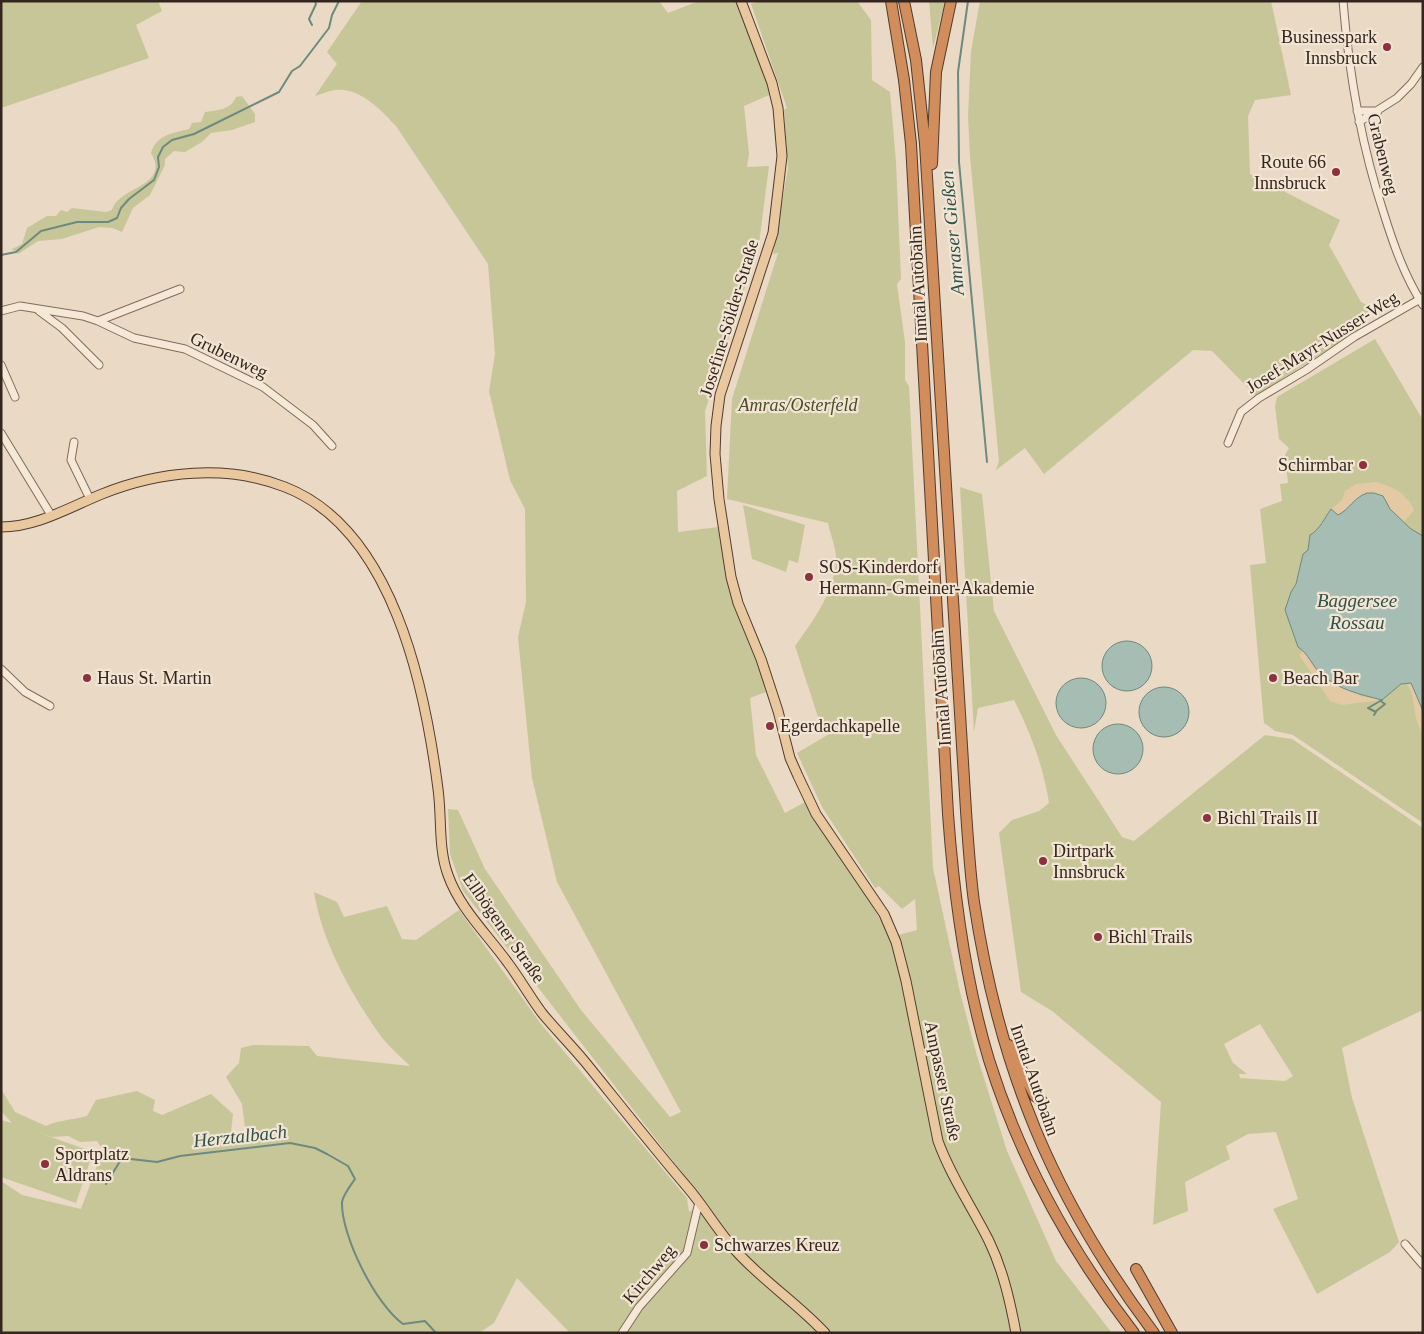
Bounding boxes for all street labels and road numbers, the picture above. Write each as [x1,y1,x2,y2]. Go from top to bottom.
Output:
street label: Grabenweg [1363,111,1403,197]
street label: Inntal Autobahn [905,225,931,343]
street label: Josefine-Sölder-Straße [696,237,762,399]
street label: Josef-Mayr-Nusser-Weg [1242,287,1402,397]
street label: Grubenweg [187,328,271,382]
street label: Inntal Autobahn [927,629,955,747]
street label: Ellbögener Straße [459,869,549,987]
street label: Ampasser Straße [920,1019,966,1143]
street label: Inntal Autobahn [1007,1022,1063,1138]
street label: Kirchweg [619,1240,679,1308]

